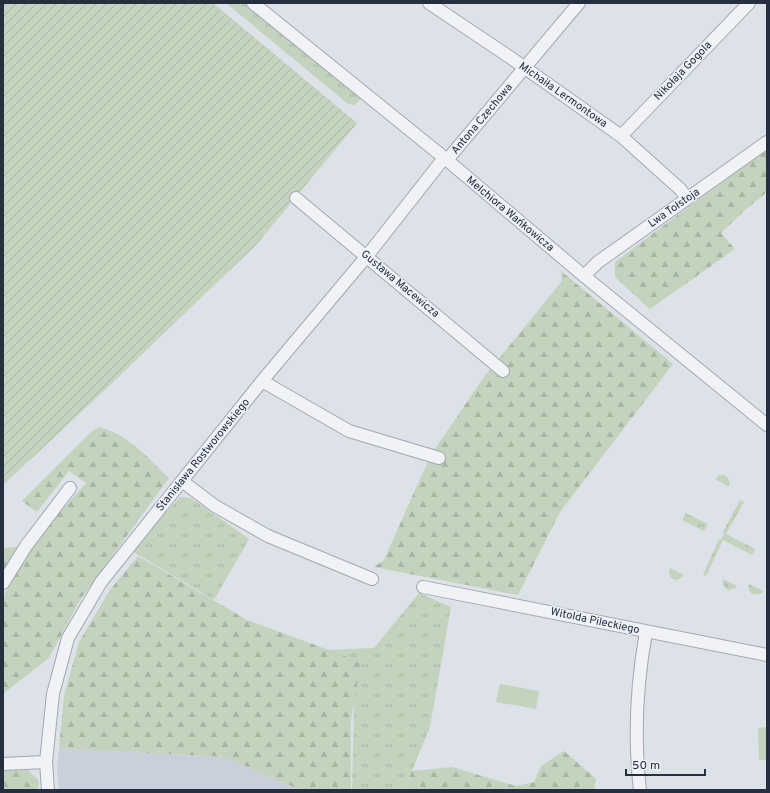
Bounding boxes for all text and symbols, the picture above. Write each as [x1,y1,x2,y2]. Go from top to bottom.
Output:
street label: Nikołaja Gogola [651,38,715,104]
street label: Michaiła Lermontowa [516,59,610,131]
street label: Antona Czechowa [448,81,516,157]
street label: Melchiora Wańkowicza [463,173,557,255]
street label: Lwa Tołstoja [645,185,703,231]
street label: Gustawa Macewicza [358,247,442,321]
street label: Stanisława Rostworowskiego [153,396,253,514]
street label: Witolda Pileckiego [549,605,641,637]
scale bar [626,751,705,777]
text: 50 m [632,758,660,774]

